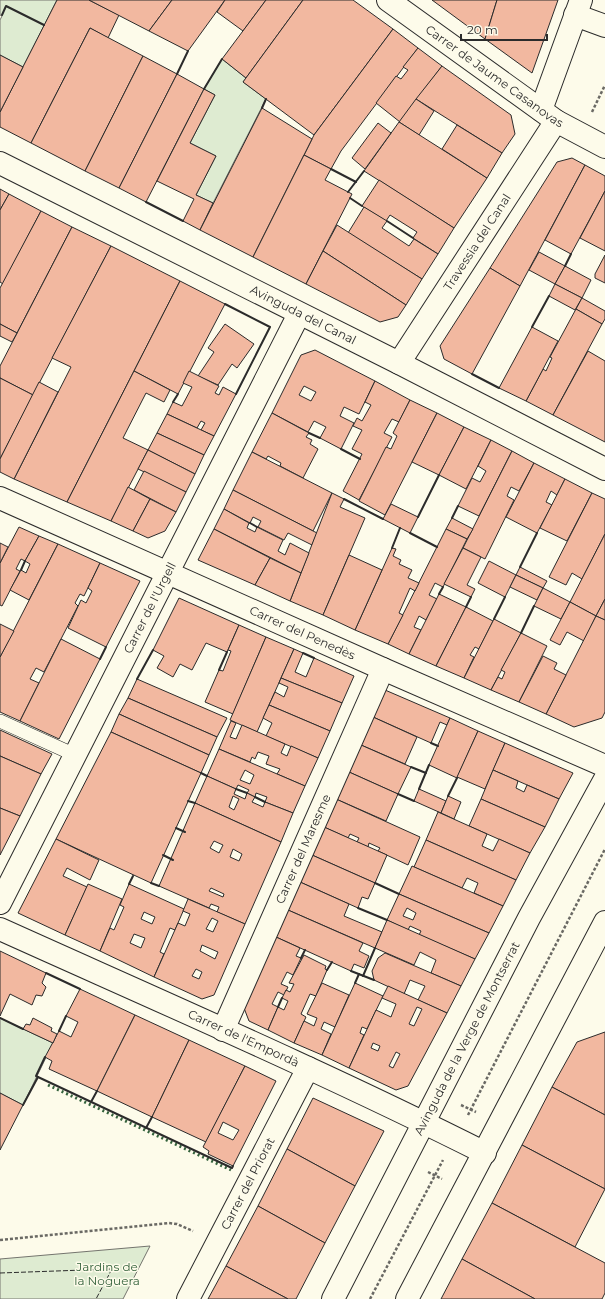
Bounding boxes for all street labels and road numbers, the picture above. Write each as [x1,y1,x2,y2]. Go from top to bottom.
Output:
street label: Carrer de Jaume Casanovas [423,22,566,131]
street label: Travessia del Canal [440,191,514,293]
street label: Avinguda del Canal [248,282,359,347]
street label: Carrer de l'Urgell [120,559,179,656]
street label: Carrer del Penedès [247,602,358,663]
street label: Carrer del Maresme [272,792,334,906]
street label: Avinguda de la Verge de Montserrat [411,939,523,1138]
street label: Carrer de l'Empordà [186,1006,302,1070]
street label: Carrer del Priorat [217,1135,278,1232]

